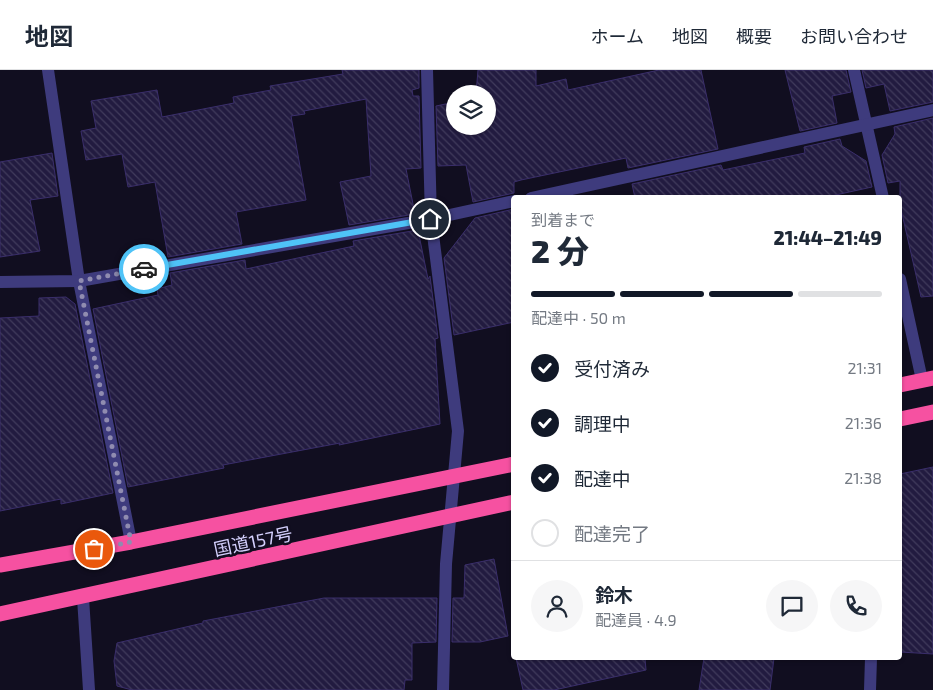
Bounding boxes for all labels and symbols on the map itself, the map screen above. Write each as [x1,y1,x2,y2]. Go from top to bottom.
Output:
pin [409,198,451,240]
courier [119,244,169,294]
street label: 国道157号 [212,522,294,560]
pin [73,528,115,570]

